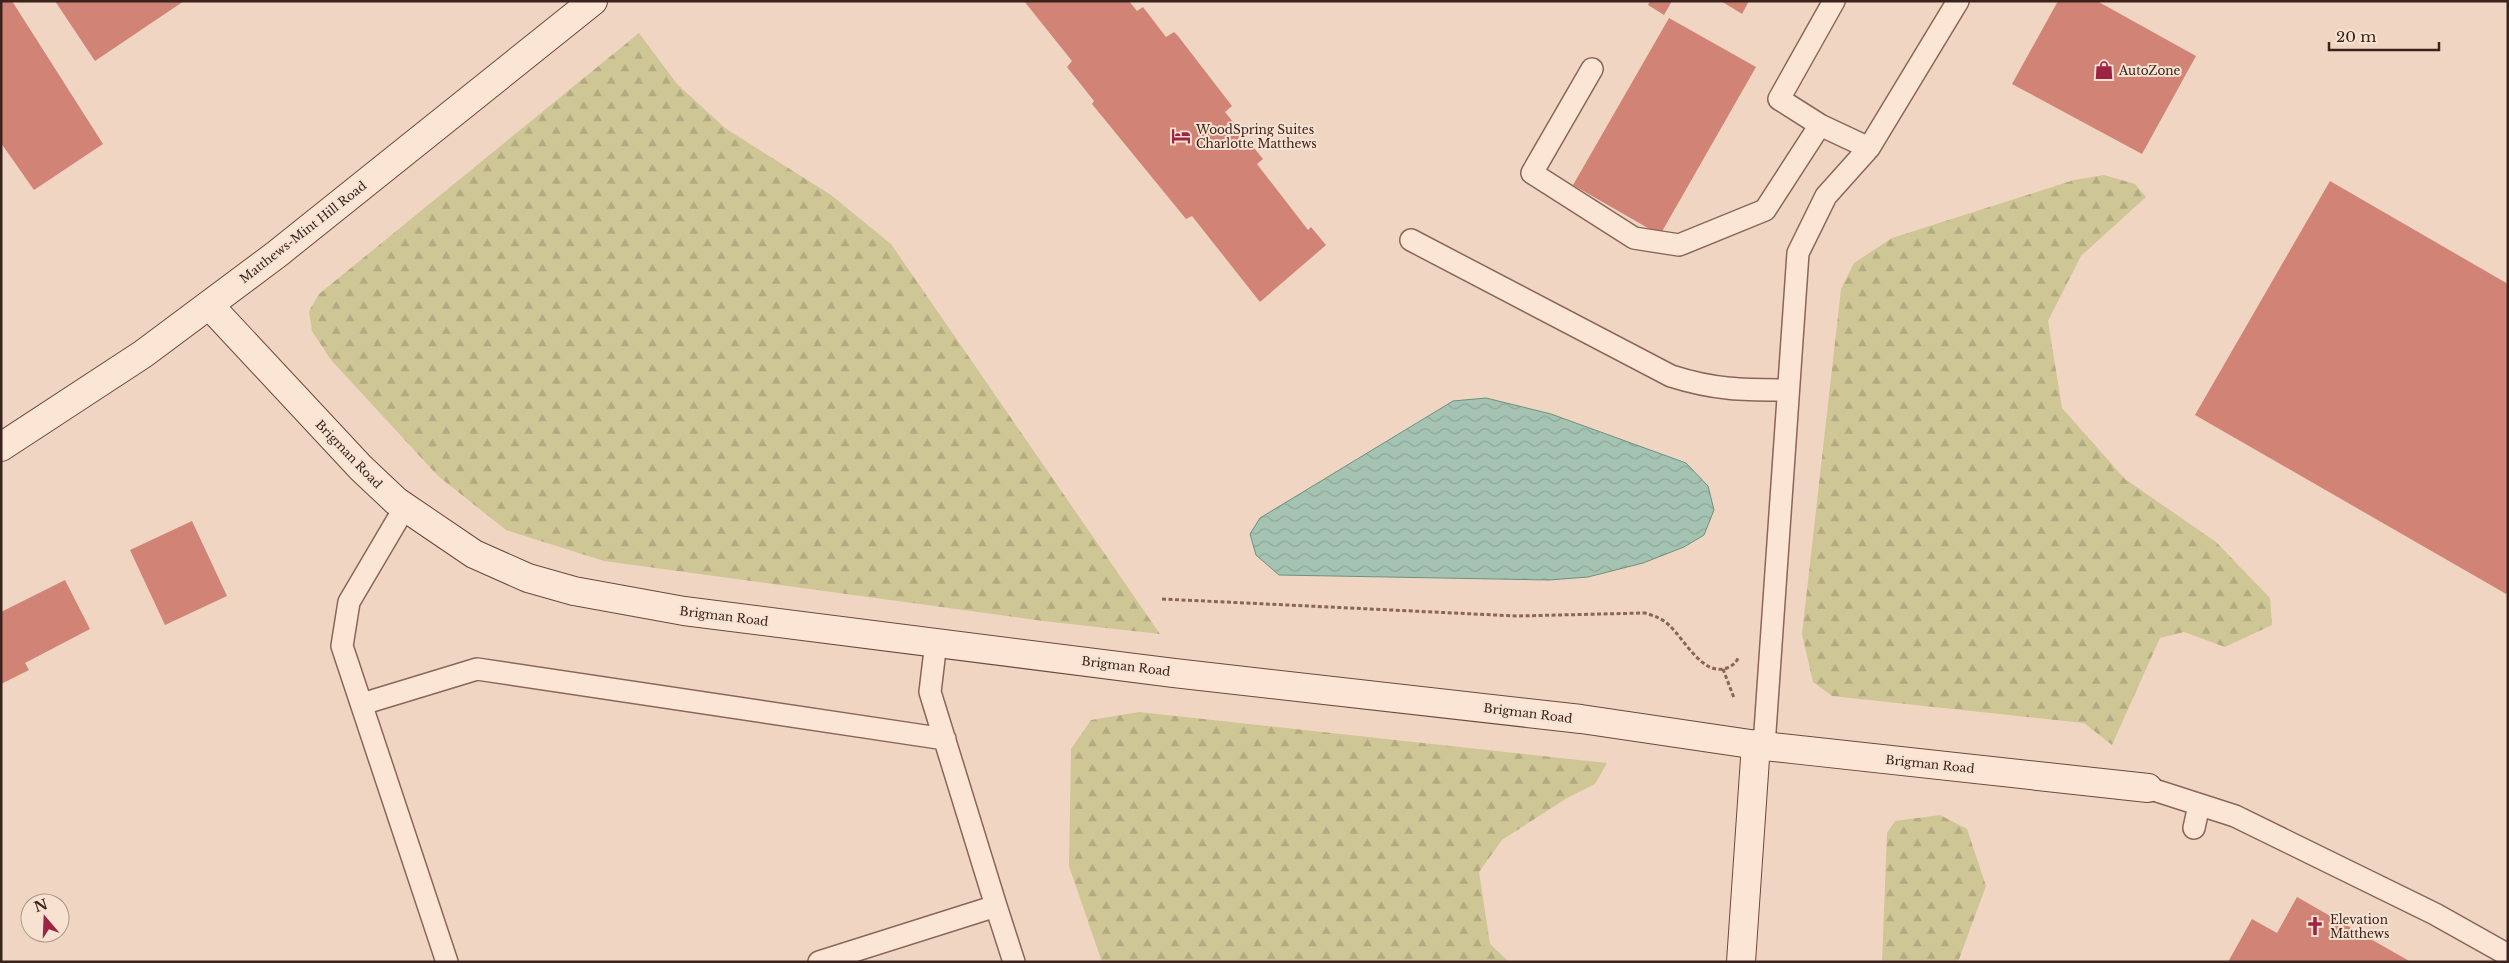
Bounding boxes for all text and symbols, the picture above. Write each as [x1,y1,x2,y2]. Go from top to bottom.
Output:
scale bar [2329,20,2439,52]
text: 20 m [2336,27,2376,46]
shop icon: AutoZone [2093,59,2115,81]
place label: AutoZone [2118,63,2181,78]
place label: WoodSpring Suites Charlotte Matthews [1195,122,1317,151]
hotel icon: WoodSpring Suites Charlotte Matthews [1170,125,1192,147]
street label: Matthews-Mint Hill Road [237,178,369,286]
street label: Brigman Road [313,417,385,491]
street label: Brigman Road [679,603,769,629]
street label: Brigman Road [1081,653,1171,679]
street label: Brigman Road [1483,700,1573,726]
street label: Brigman Road [1885,752,1975,776]
north arrow [20,893,70,943]
text: N [32,895,50,916]
place label: Elevation Matthews [2330,912,2389,941]
church icon: Elevation Matthews [2304,915,2326,937]

